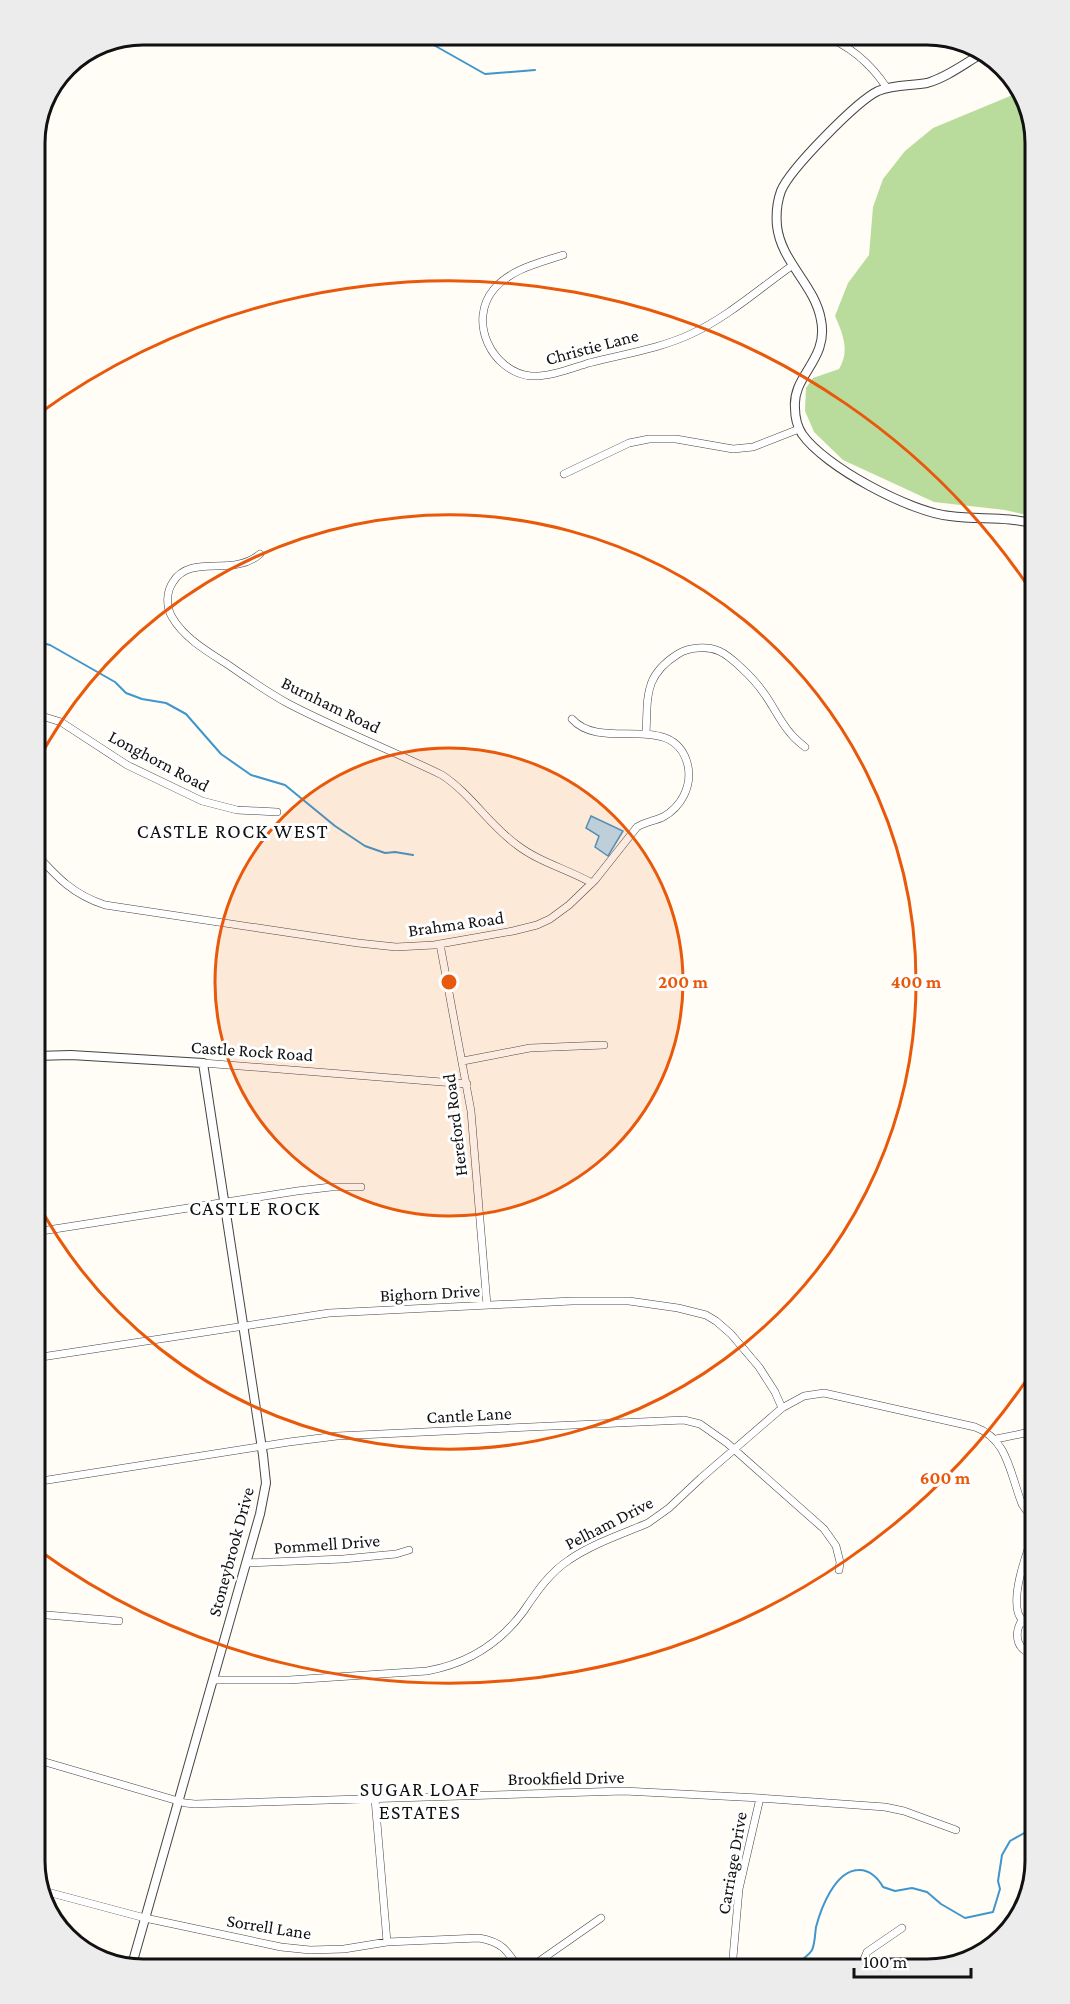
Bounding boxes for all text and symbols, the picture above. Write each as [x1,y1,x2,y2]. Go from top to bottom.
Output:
street label: Christie Lane [543,325,641,369]
street label: Burnham Road [278,672,384,738]
street label: Longhorn Road [105,726,213,796]
district label: CASTLE ROCK WEST [137,820,329,842]
street label: Brahma Road [407,907,506,941]
centre of rings [439,972,459,992]
text: 200 m [658,972,709,992]
text: 400 m [891,972,942,992]
street label: Castle Rock Road [190,1037,314,1065]
street label: Hereford Road [439,1072,471,1177]
district label: CASTLE ROCK [189,1197,321,1219]
street label: Bighorn Drive [379,1280,481,1306]
street label: Cantle Lane [426,1403,512,1427]
text: 600 m [920,1468,971,1488]
street label: Stoneybrook Drive [204,1485,258,1619]
street label: Pelham Drive [562,1492,657,1554]
street label: Pommell Drive [273,1530,381,1558]
street label: Brookfield Drive [508,1767,625,1789]
district label: SUGAR LOAF ESTATES [360,1778,480,1823]
street label: Carriage Drive [713,1810,751,1916]
street label: Sorrell Lane [225,1910,313,1944]
scale bar [854,1941,971,1979]
text: 100 m [863,1952,908,1972]

